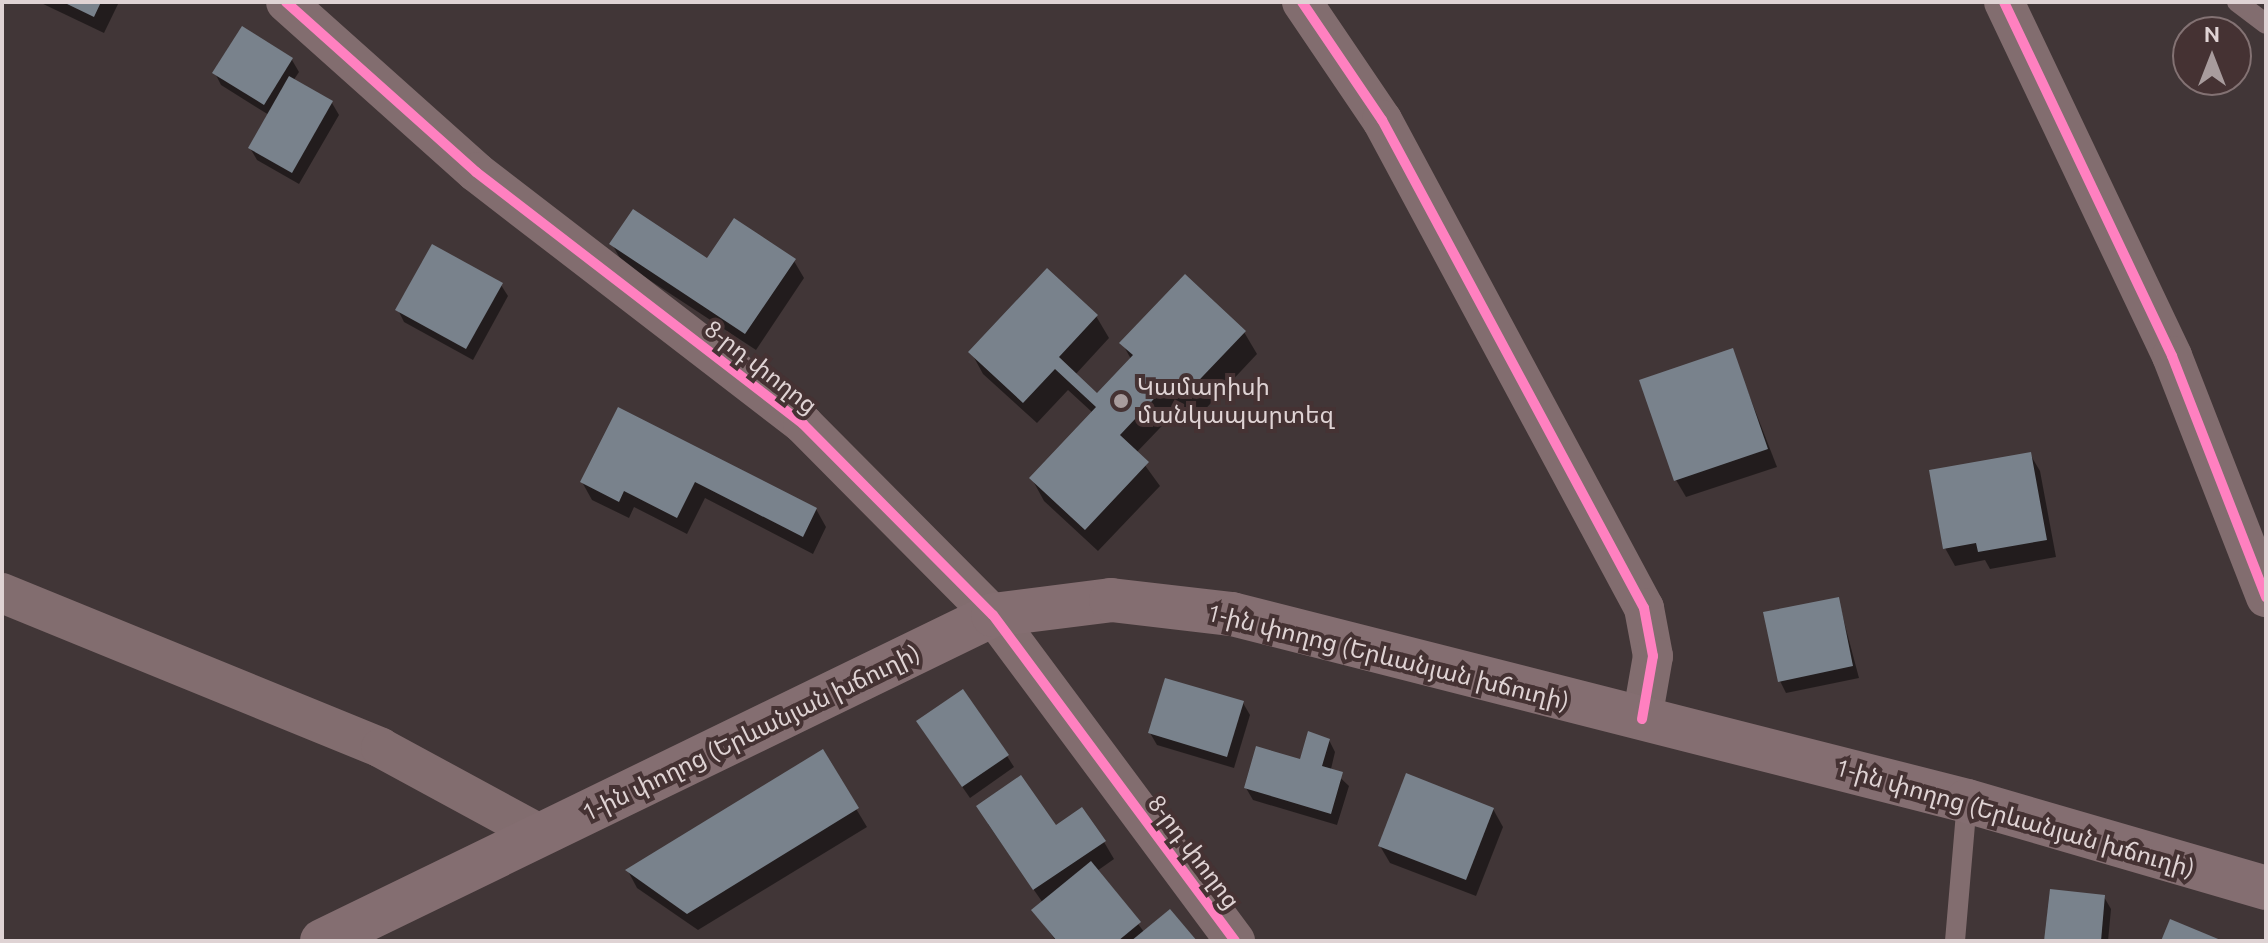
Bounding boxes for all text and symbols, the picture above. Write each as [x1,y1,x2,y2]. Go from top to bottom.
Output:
north arrow [2172,16,2252,96]
text: N [2204,21,2220,46]
street label: 8-րդ փողոց [699,314,823,420]
place label: Կամարիսի մանկապարտեզ [1137,373,1334,429]
marker: Կամարիսի մանկապարտեզ [1112,392,1130,410]
street label: 1-ին փողոց (Երևանյան խճուղի) [1204,598,1572,716]
street label: 1-ին փողոց (Երևանյան խճուղի) [577,638,925,828]
street label: 1-ին փողոց (Երևանյան խճուղի) [1832,753,2198,883]
street label: 8-րդ փողոց [1142,789,1246,915]

